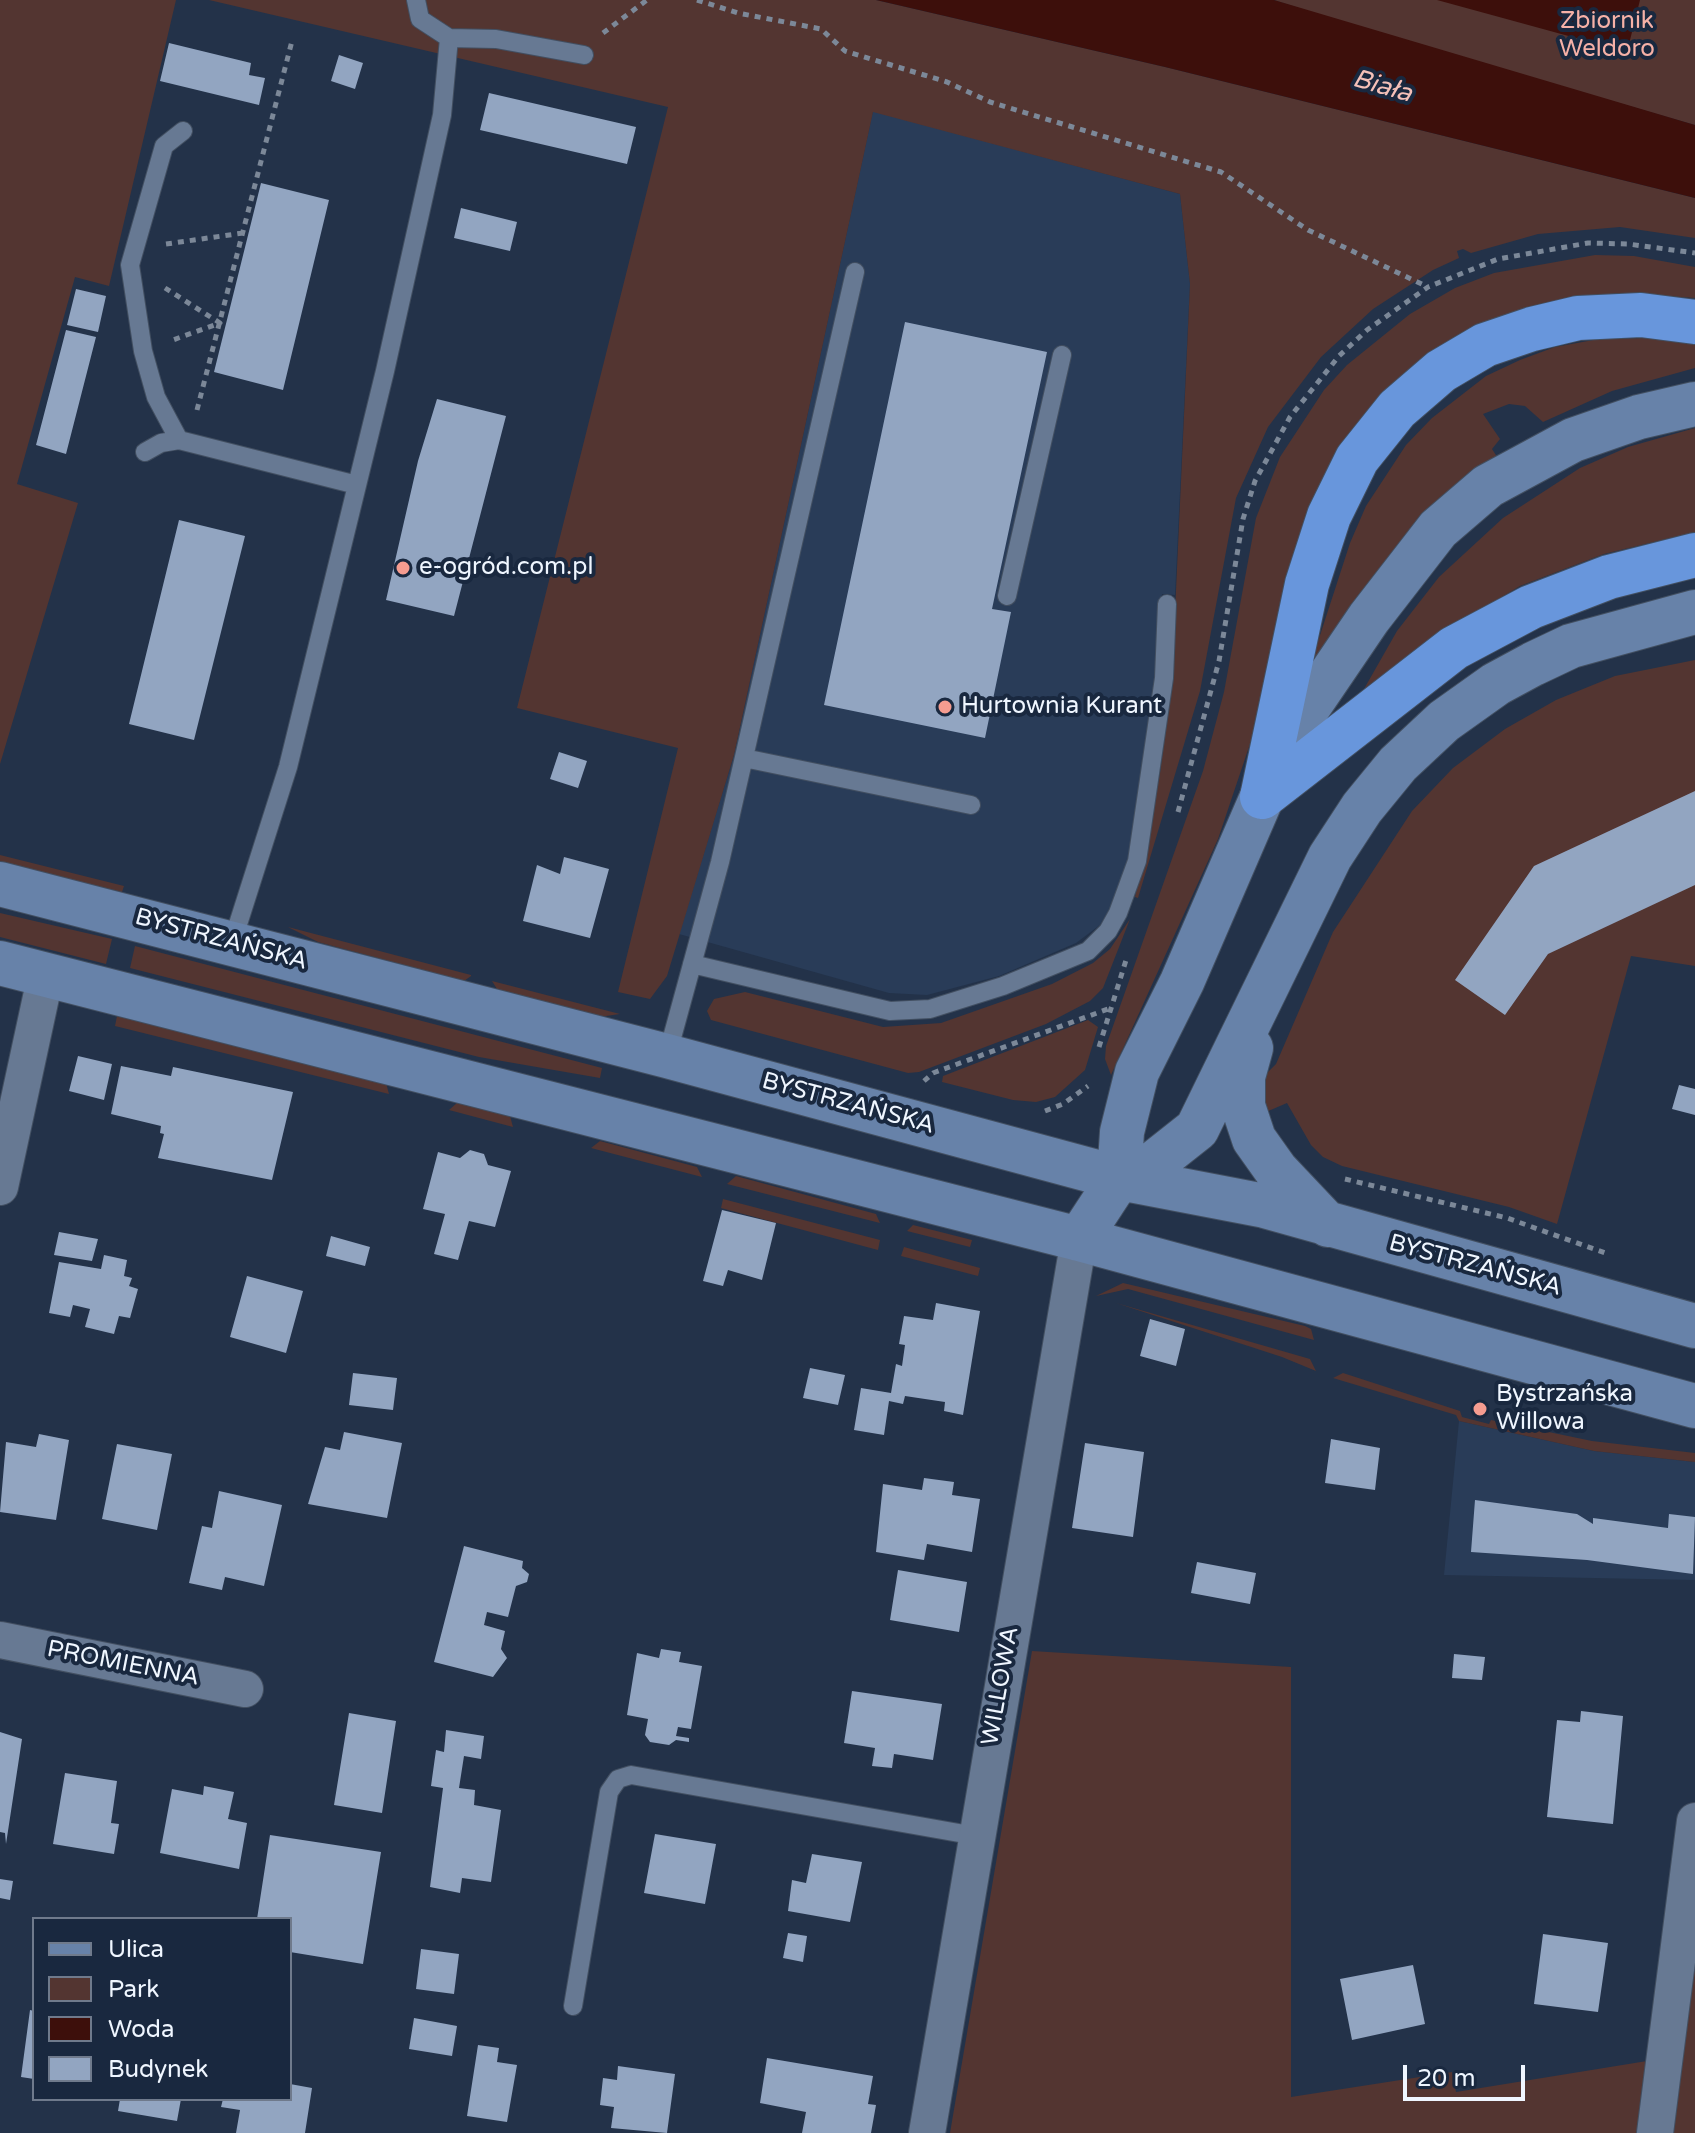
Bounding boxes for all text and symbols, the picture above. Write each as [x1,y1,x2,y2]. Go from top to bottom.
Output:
park label: Zbiornik Weldoro [1559,8,1655,64]
water label: Biała [1349,64,1415,110]
place label: e-ogród.com.pl [419,554,593,582]
marker: e-ogród.com.pl [394,559,412,577]
place label: Hurtownia Kurant [961,693,1162,721]
marker: Hurtownia Kurant [936,698,954,716]
street label: BYSTRZAŃSKA [132,903,310,977]
street label: BYSTRZAŃSKA [759,1067,937,1141]
street label: BYSTRZAŃSKA [1386,1229,1564,1303]
place label: Bystrzańska Willowa [1496,1381,1633,1437]
marker: Bystrzańska Willowa [1471,1400,1489,1418]
street label: WILLOWA [976,1624,1026,1748]
street label: PROMIENNA [44,1635,202,1693]
legend [32,1917,292,2101]
text: Ulica [108,1935,164,1964]
text: Park [108,1975,159,2004]
text: Woda [108,2015,174,2044]
scale bar [1407,2049,1529,2099]
text: Budynek [108,2055,208,2084]
text: 20 m [1417,2064,1475,2093]

